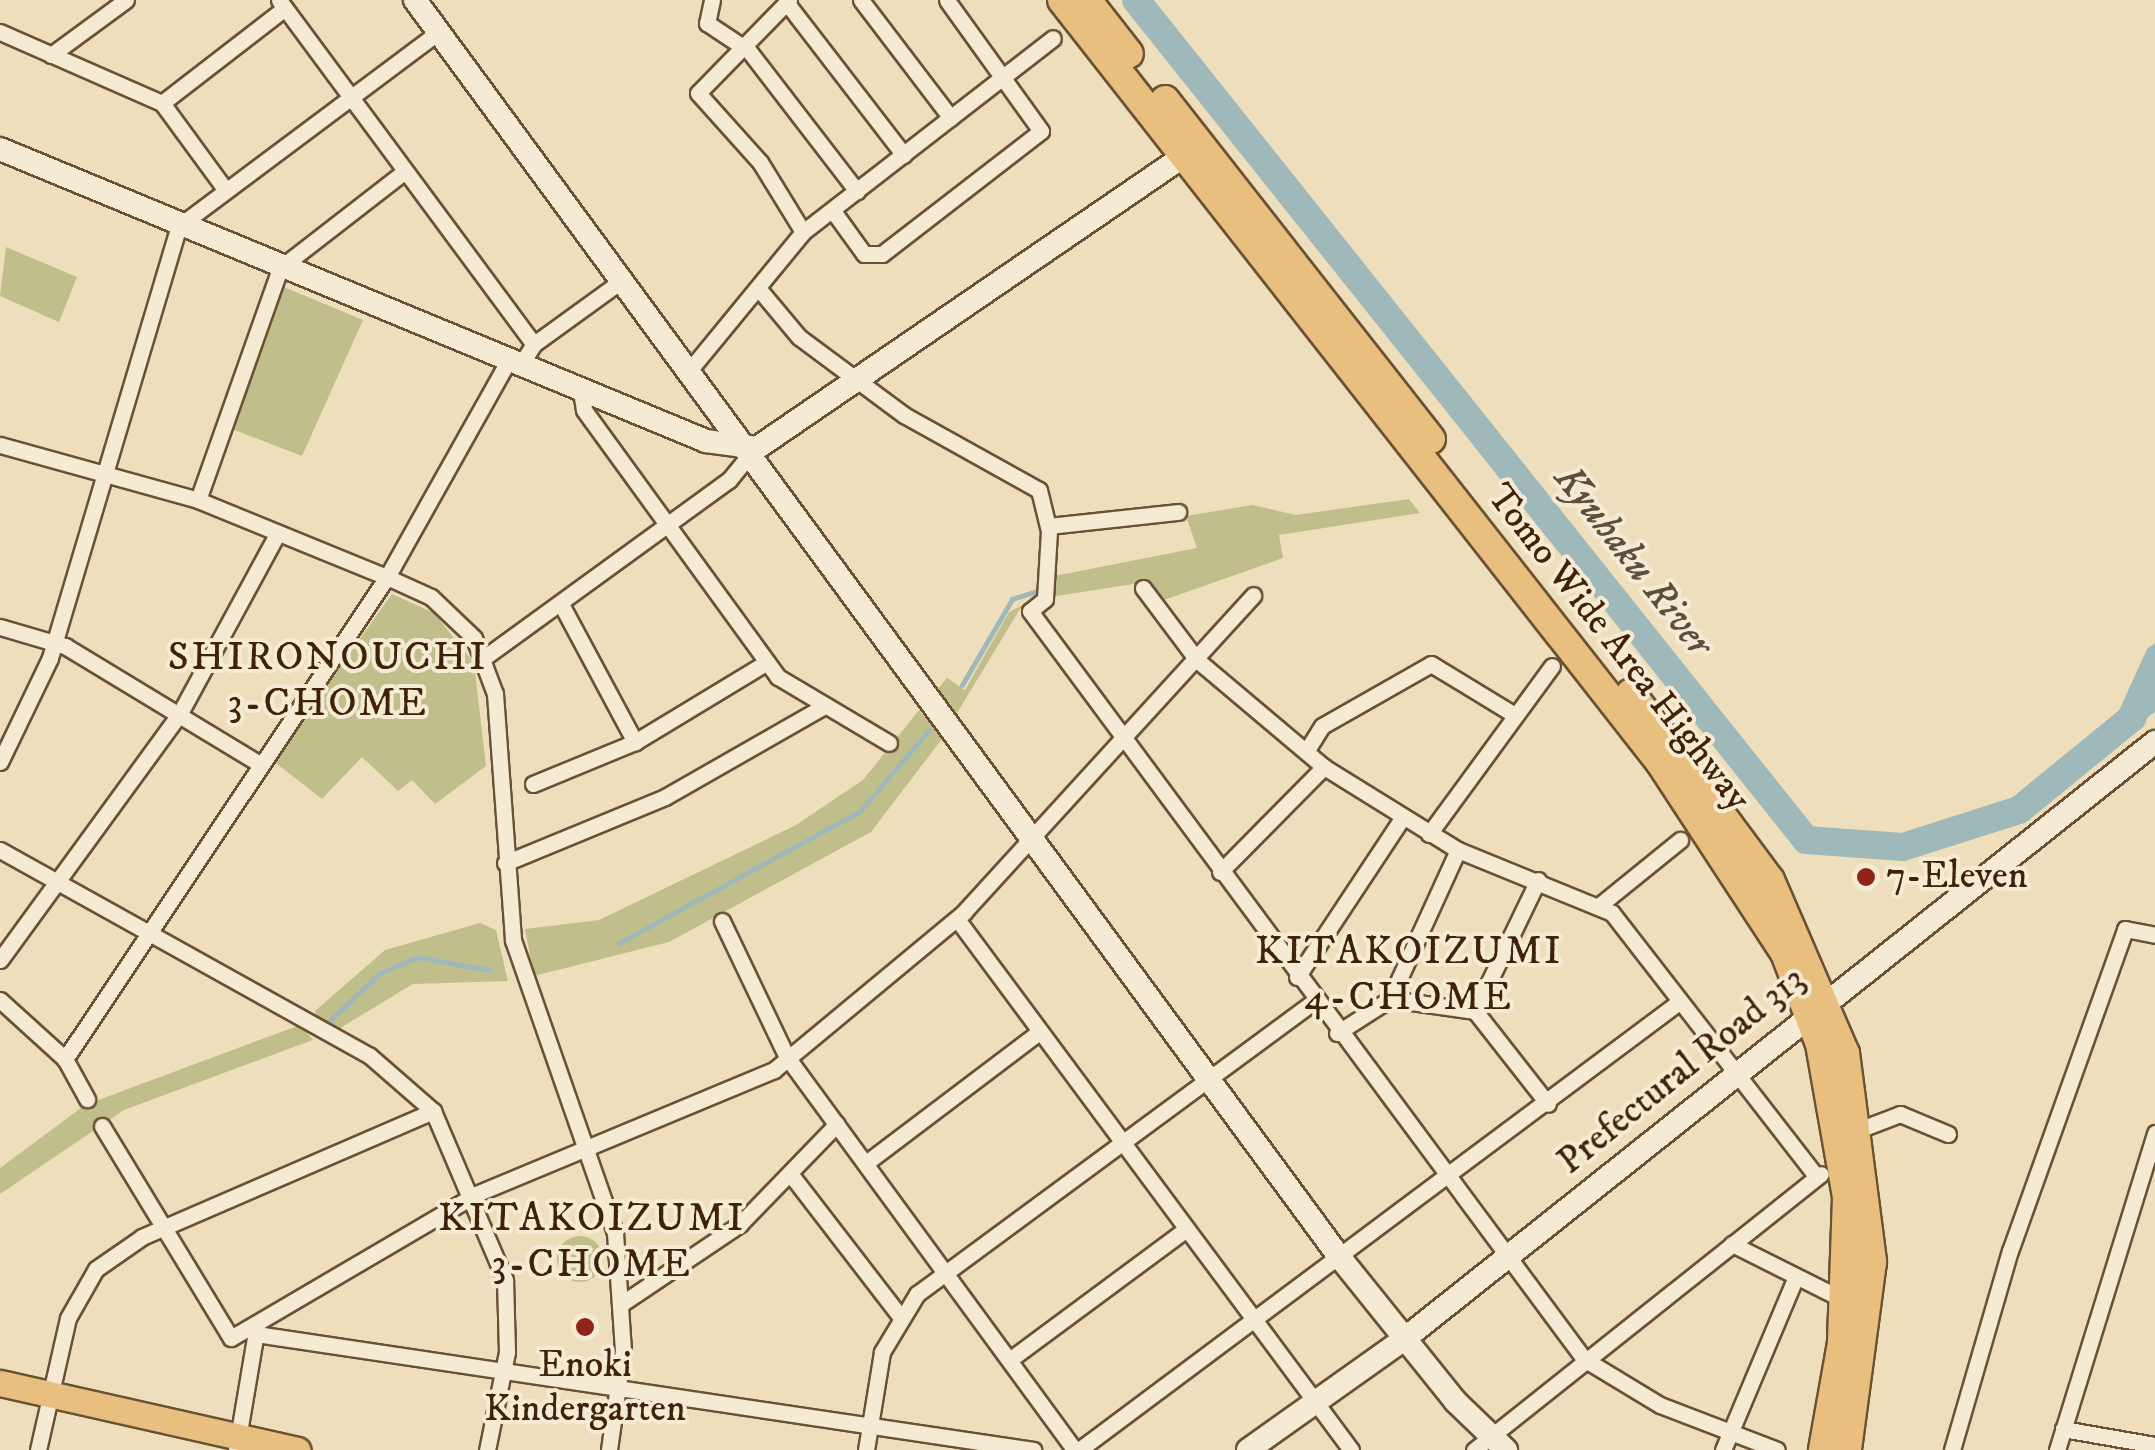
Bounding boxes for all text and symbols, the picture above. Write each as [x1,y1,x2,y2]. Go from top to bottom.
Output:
water label: Kyuhaku River [1544,456,1722,666]
street label: Tomo Wide Area Highway [1476,476,1760,820]
district label: SHIRONOUCHI 3-CHOME [168,634,488,728]
place label: 7-Eleven [1886,854,2028,900]
marker: 7-Eleven [1855,866,1877,888]
district label: KITAKOIZUMI 4-CHOME [1255,928,1563,1022]
street label: Prefectural Road 313 [1549,957,1815,1185]
district label: KITAKOIZUMI 3-CHOME [438,1195,746,1289]
marker: Enoki Kindergarten [574,1316,596,1338]
place label: Enoki Kindergarten [484,1343,686,1432]

